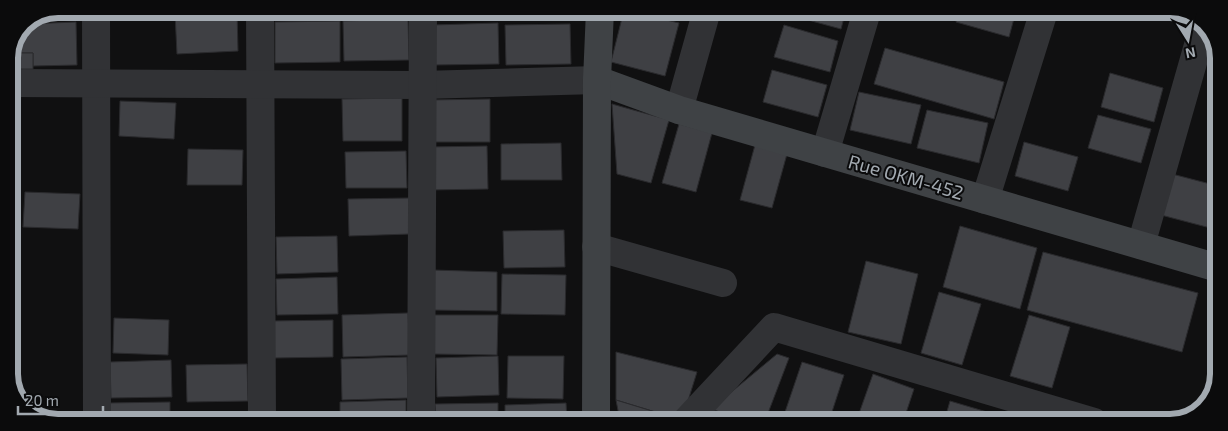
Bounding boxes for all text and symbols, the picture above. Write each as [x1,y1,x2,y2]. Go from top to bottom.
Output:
north arrow [1163,15,1213,65]
text: N [1184,44,1197,63]
street label: Rue OKM-452 [846,149,966,204]
scale bar [18,384,102,416]
text: 20 m [25,391,59,409]

